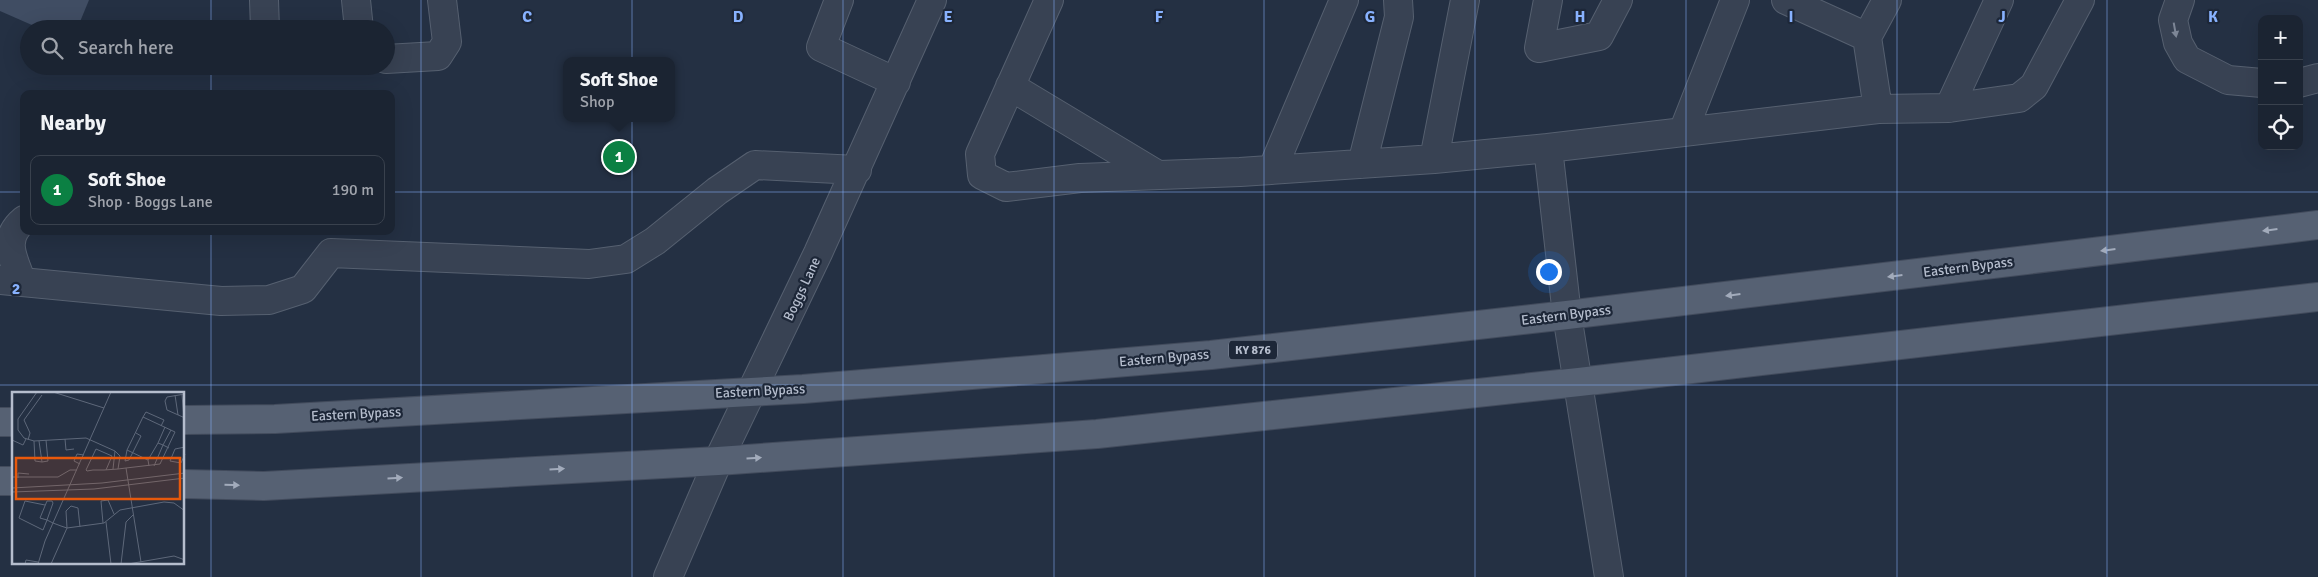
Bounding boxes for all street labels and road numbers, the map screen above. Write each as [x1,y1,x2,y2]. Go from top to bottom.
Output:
street label: Eastern Bypass [1922,253,2014,281]
street label: Boggs Lane [780,254,824,324]
street label: Eastern Bypass [1520,301,1612,329]
road number: KY 876 [1229,340,1277,360]
street label: Eastern Bypass [1118,346,1210,370]
street label: Eastern Bypass [714,380,806,402]
street label: Eastern Bypass [310,403,402,425]

